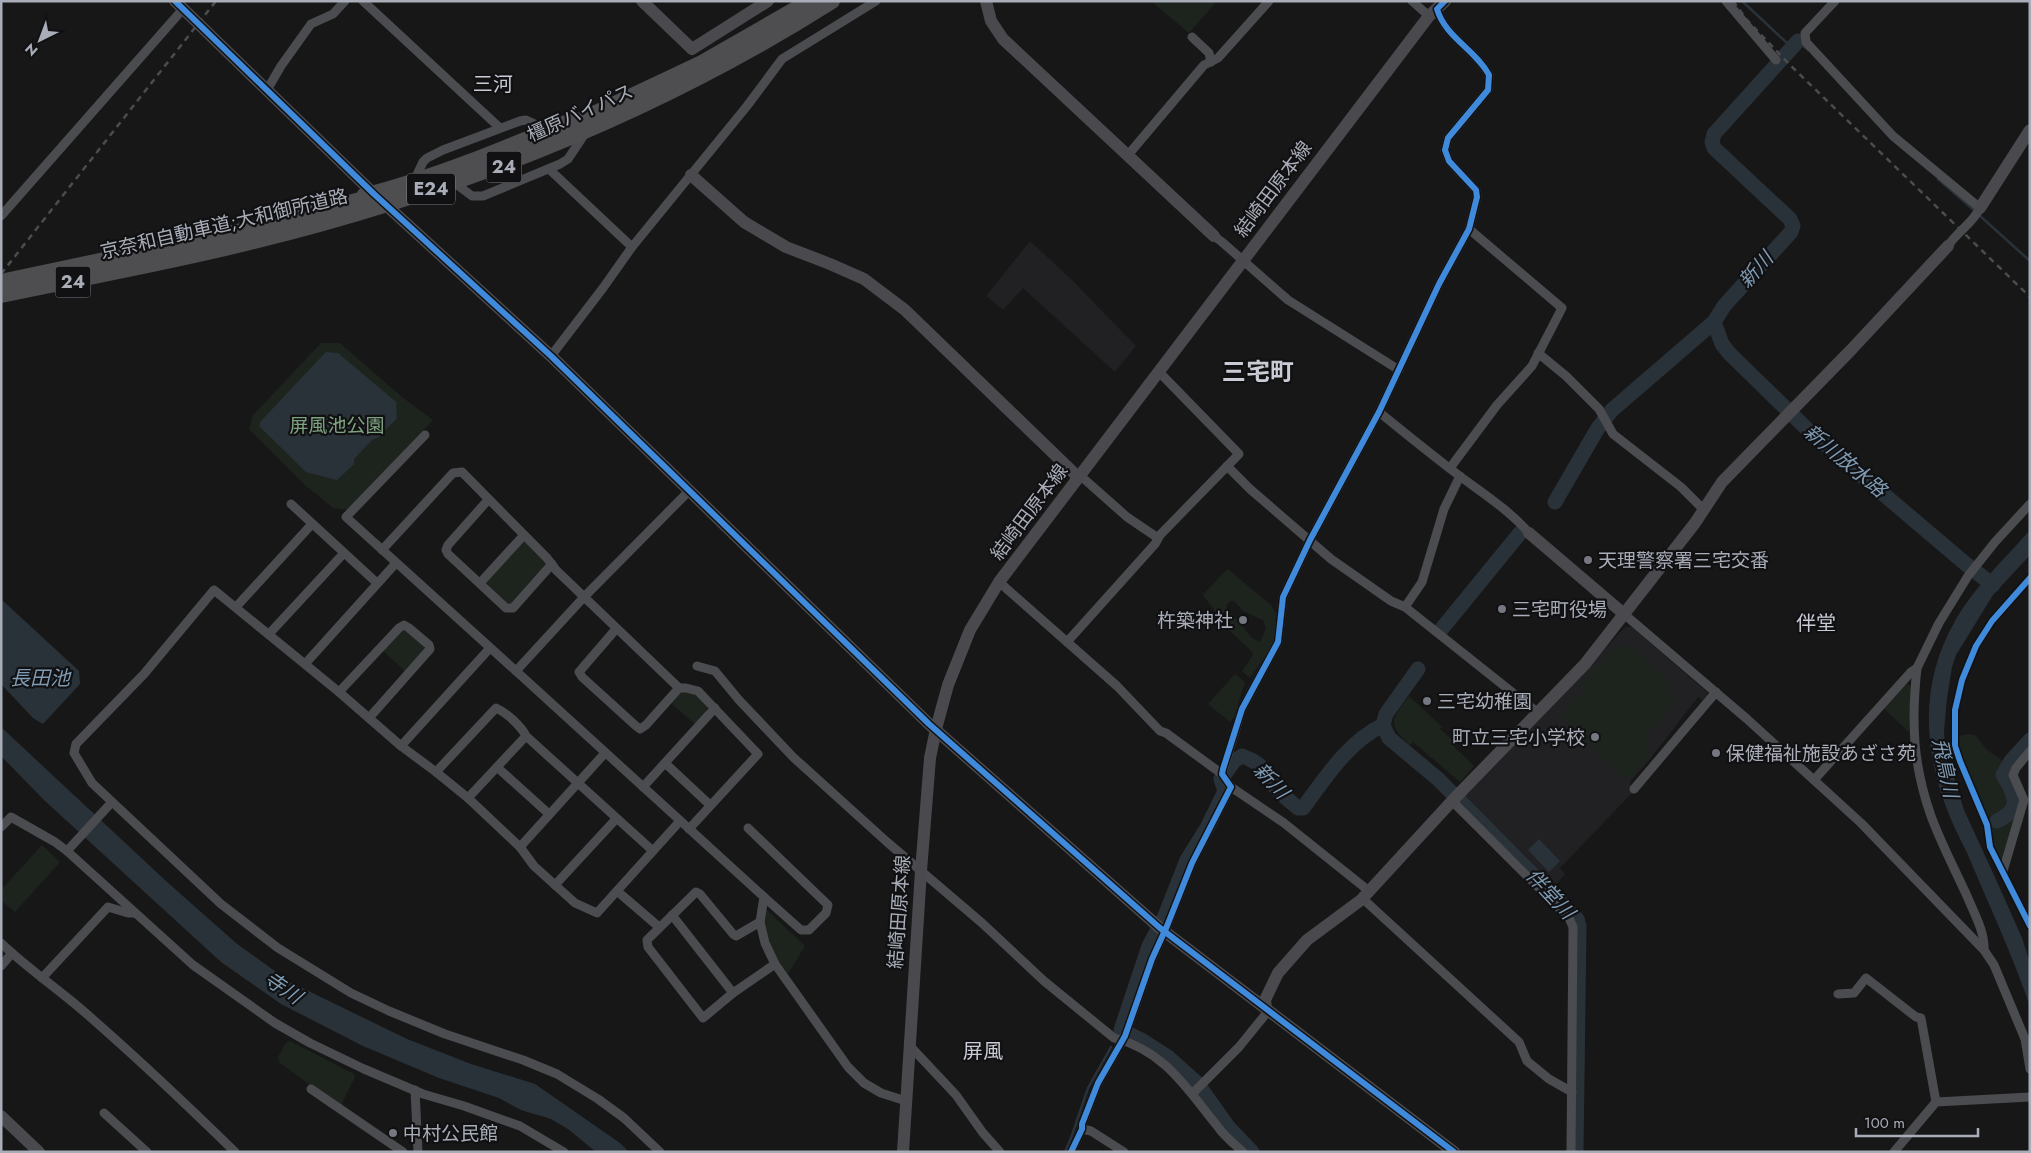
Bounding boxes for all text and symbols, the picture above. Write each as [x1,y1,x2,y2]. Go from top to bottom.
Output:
north arrow [15,15,65,65]
text: N [20,39,42,61]
district label: 三河 [473,70,513,99]
street label: 橿原バイパス [523,78,637,148]
street label: 結崎田原本線 [1228,135,1318,243]
road number: 24 [486,152,522,182]
road number: E24 [407,173,455,204]
street label: 京奈和自動車道;大和御所道路 [98,182,350,266]
water label: 新川 [1732,244,1781,295]
road number: 24 [56,266,90,298]
district label: 三宅町 [1222,354,1294,389]
park label: 屏風池公園 [289,412,385,439]
water label: 新川放水路 [1797,418,1894,506]
street label: 結崎田原本線 [984,458,1074,566]
place label: 天理警察署三宅交番 [1598,547,1769,574]
marker: 天理警察署三宅交番 [1582,554,1594,566]
place label: 三宅町役場 [1512,596,1607,623]
marker: 三宅町役場 [1496,603,1508,615]
place label: 杵築神社 [1157,607,1233,634]
district label: 伴堂 [1796,609,1836,638]
marker: 杵築神社 [1237,614,1249,626]
water label: 長田池 [10,664,72,693]
place label: 三宅幼稚園 [1437,688,1532,715]
marker: 三宅幼稚園 [1421,695,1433,707]
place label: 町立三宅小学校 [1452,724,1585,751]
marker: 町立三宅小学校 [1589,731,1601,743]
water label: 飛鳥川 [1925,736,1966,802]
place label: 保健福祉施設あざさ苑 [1726,740,1916,767]
marker: 保健福祉施設あざさ苑 [1710,747,1722,759]
water label: 新川 [1247,756,1297,807]
street label: 結崎田原本線 [882,854,916,970]
water label: 伴堂川 [1519,862,1582,927]
water label: 寺川 [258,965,309,1012]
district label: 屏風 [963,1037,1003,1066]
scale bar [1856,1106,1978,1138]
text: 100 m [1864,1112,1905,1134]
place label: 中村公民館 [403,1120,498,1147]
marker: 中村公民館 [387,1127,399,1139]

